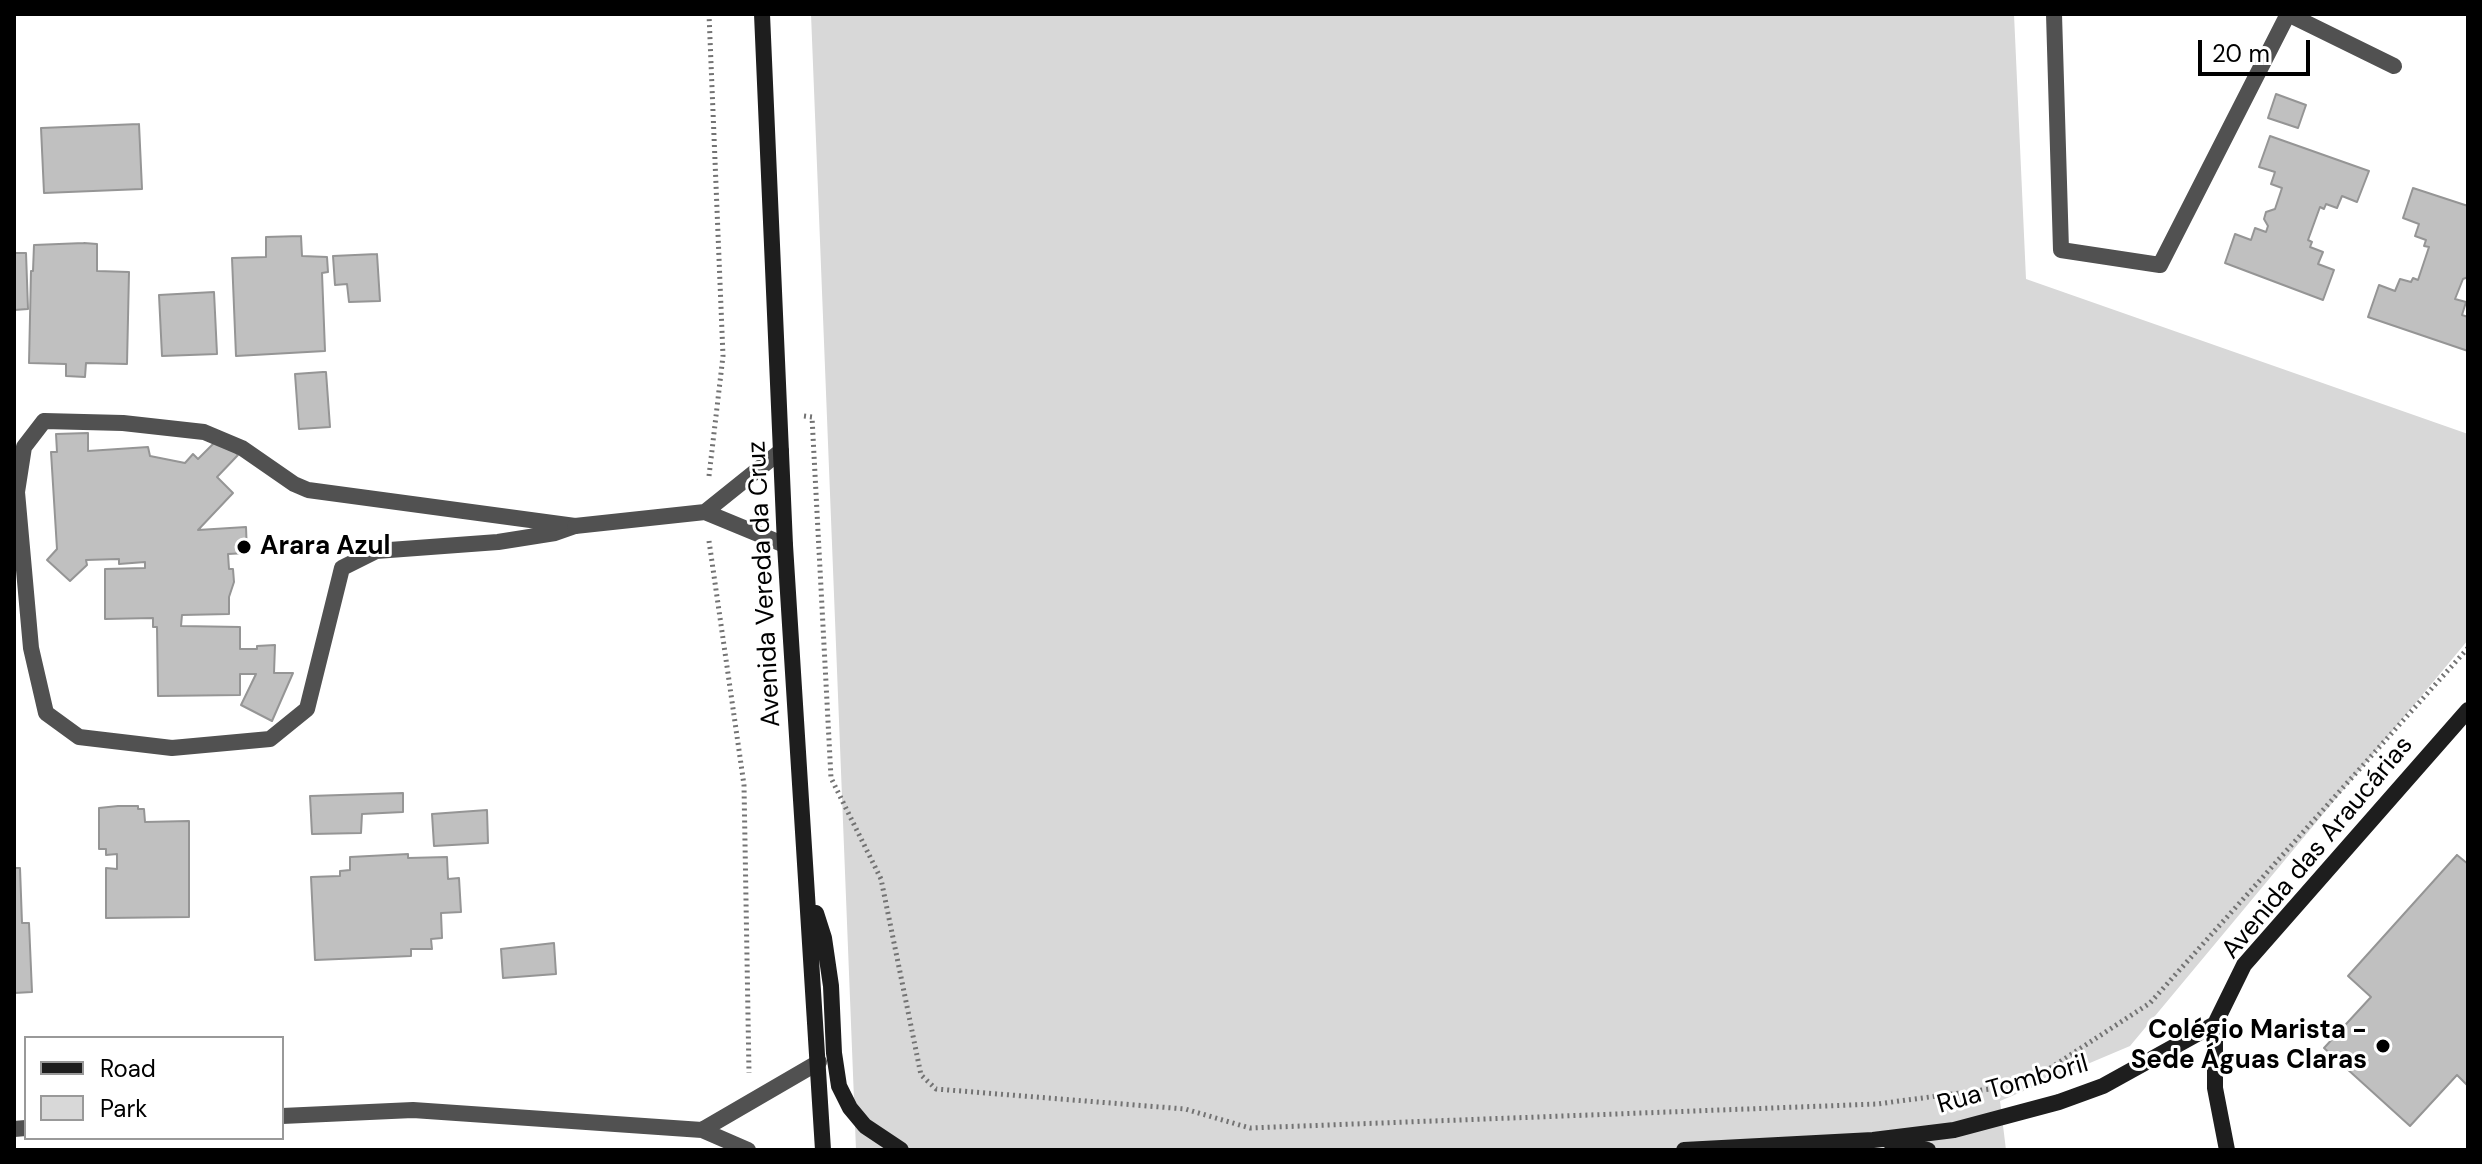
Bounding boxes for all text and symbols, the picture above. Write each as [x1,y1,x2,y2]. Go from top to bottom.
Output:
scale bar [2202,24,2314,74]
text: 20 m [2212,38,2270,69]
street label: Avenida Vereda da Cruz [742,440,788,728]
place label: Arara Azul [260,531,390,563]
marker: Arara Azul [235,538,253,556]
street label: Avenida das Araucárias [2216,730,2420,966]
place label: Colégio Marista - Sede Águas Claras [2131,1015,2367,1076]
legend [24,1036,284,1140]
marker: Colégio Marista - Sede Águas Claras [2374,1037,2392,1055]
street label: Rua Tomboril [1934,1049,2092,1121]
text: Road [100,1053,156,1084]
text: Park [100,1093,147,1124]

